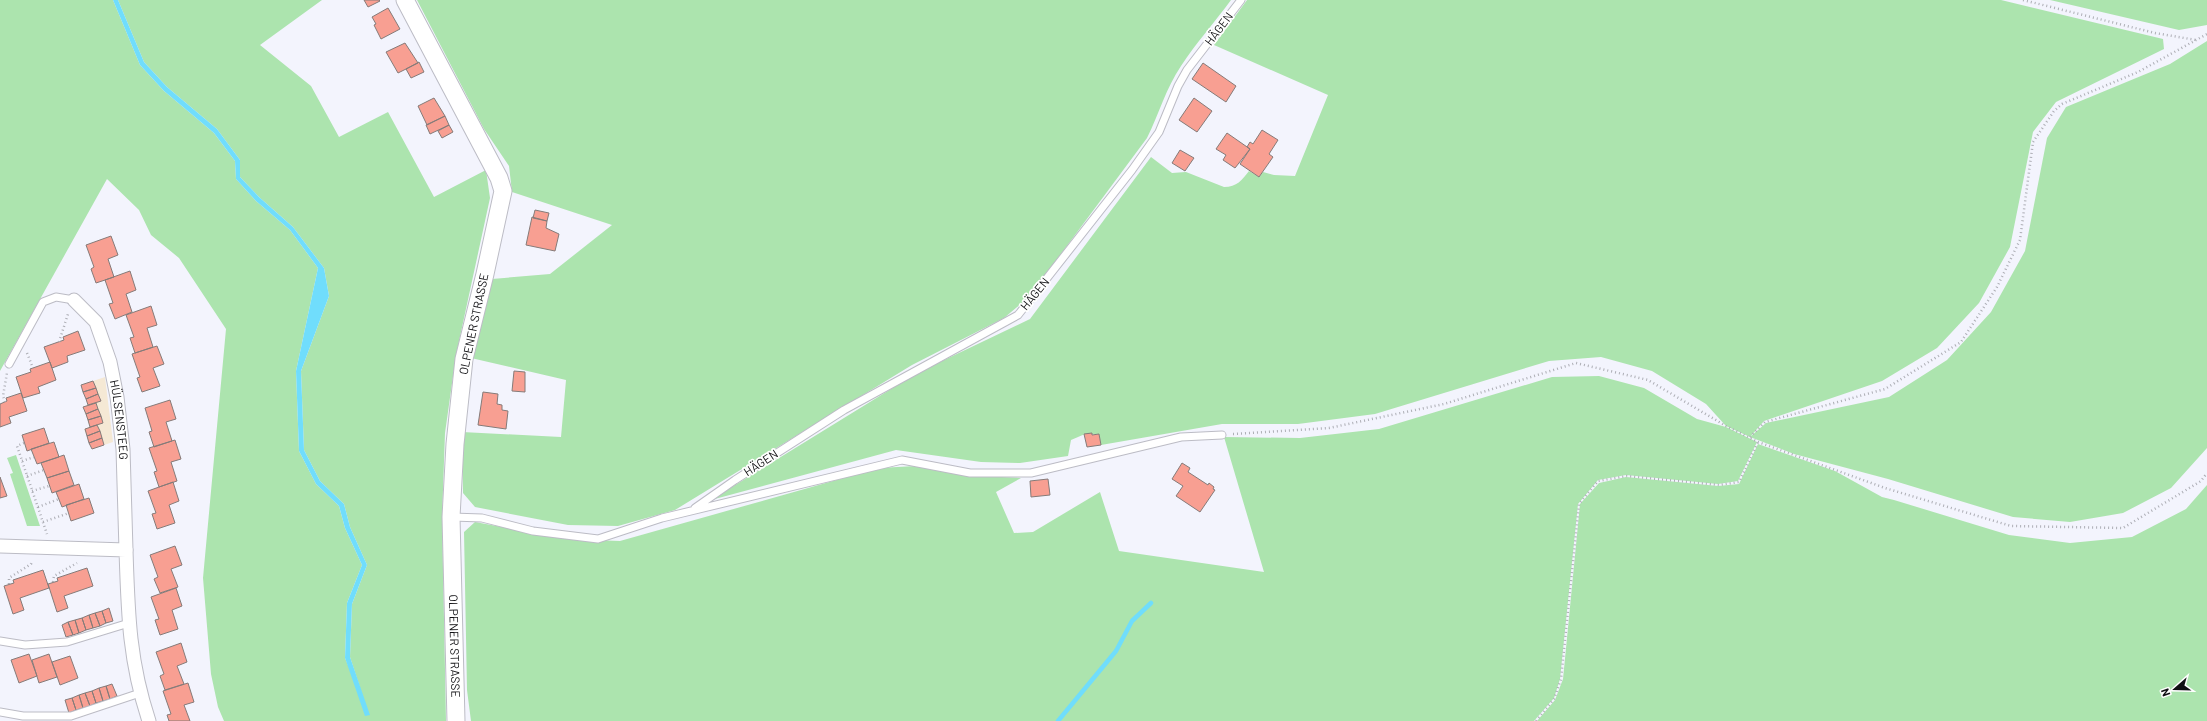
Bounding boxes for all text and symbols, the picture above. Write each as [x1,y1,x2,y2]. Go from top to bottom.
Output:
street label: HÄGEN [1201,9,1235,48]
street label: OLPENER STRASSE [455,272,491,376]
street label: HÄGEN [1017,274,1052,312]
street label: HÜLSENSTEEG [108,378,131,460]
street label: HÄGEN [741,446,780,478]
street label: OLPENER STRASSE [447,594,463,698]
north arrow [2155,669,2195,709]
text: N [2158,687,2172,698]

